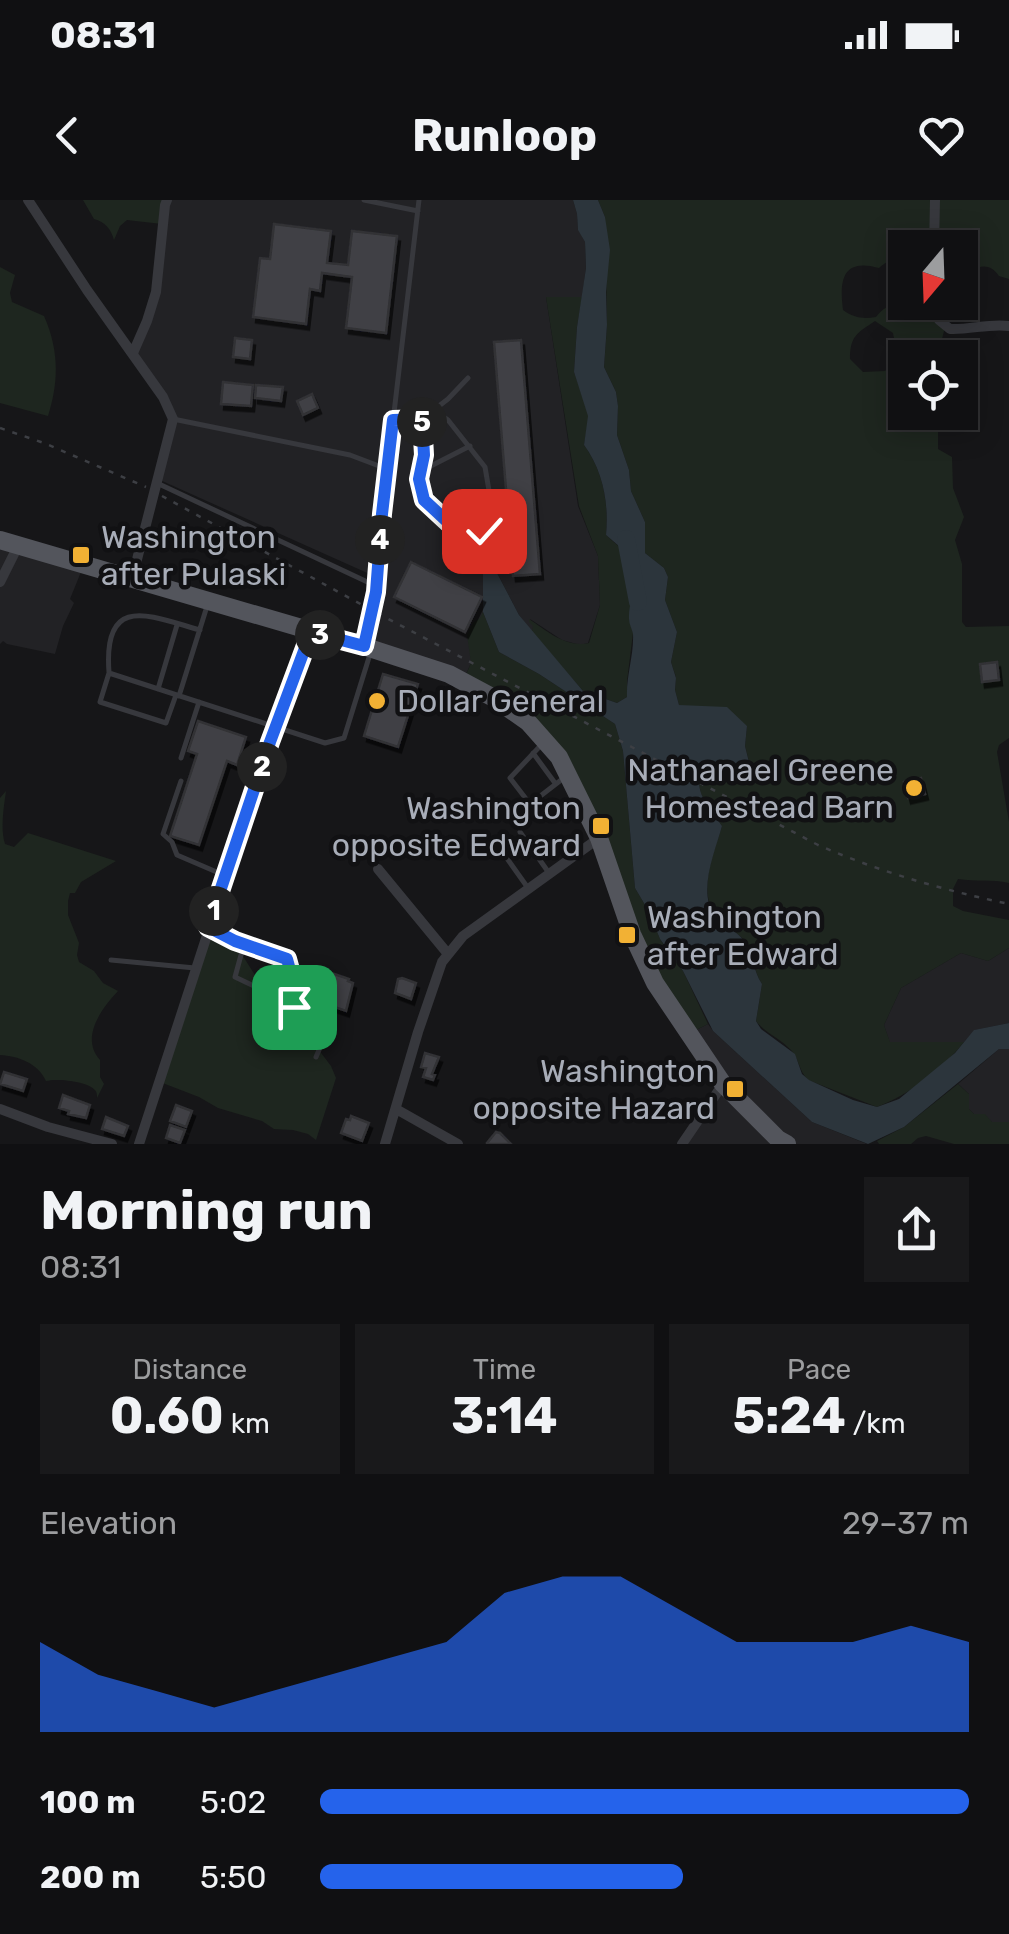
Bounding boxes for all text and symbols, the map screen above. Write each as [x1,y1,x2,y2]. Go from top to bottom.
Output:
text: 08:31 [50,12,156,58]
icon: back [40,108,95,163]
icon: heart [914,108,969,163]
text: Runloop [412,109,597,162]
north arrow [888,230,978,320]
map controls [888,230,978,430]
button: locate [888,340,978,430]
pin: 5 [397,397,447,447]
text: 5 [413,405,431,438]
pin [442,489,527,574]
icon: check [457,504,512,559]
pin: 4 [355,515,405,565]
place label: Washington after Pulaski [101,518,286,593]
text: 4 [370,523,390,556]
marker: Washington after Pulaski [70,544,92,566]
pin: 3 [295,610,345,660]
text: 3 [311,618,329,651]
place label: Dollar General [397,682,604,720]
marker: Dollar General [366,690,388,712]
pin: 2 [237,742,287,792]
text: 2 [253,750,271,783]
place label: Nathanael Greene Homestead Barn [627,751,894,826]
marker: Nathanael Greene Homestead Barn [903,777,925,799]
place label: Washington opposite Edward [332,789,581,864]
marker: Washington opposite Edward [590,815,612,837]
pin: 1 [189,886,239,936]
text: 1 [207,894,221,927]
place label: Washington after Edward [647,898,839,973]
marker: Washington after Edward [616,924,638,946]
pin [252,965,337,1050]
icon: arrive [267,980,322,1035]
place label: Washington opposite Hazard [472,1052,715,1127]
marker: Washington opposite Hazard [724,1078,746,1100]
button: share [864,1177,969,1282]
text: Morning run [40,1178,373,1243]
text: 08:31 [40,1248,121,1286]
text: Distance [132,1353,247,1386]
text: Time [473,1353,536,1386]
text: Pace [787,1353,851,1386]
text: 0.60 [110,1386,224,1446]
text: 3:14 [451,1386,558,1446]
text: 5:24 [733,1386,846,1446]
text: km [224,1407,270,1440]
text: /km [846,1407,906,1440]
text: Elevation [40,1504,177,1542]
text: 29–37 m [842,1504,969,1542]
text: 100 m [40,1783,136,1821]
text: 5:02 [200,1783,266,1821]
text: 200 m [40,1858,140,1896]
text: 5:50 [200,1858,267,1896]

